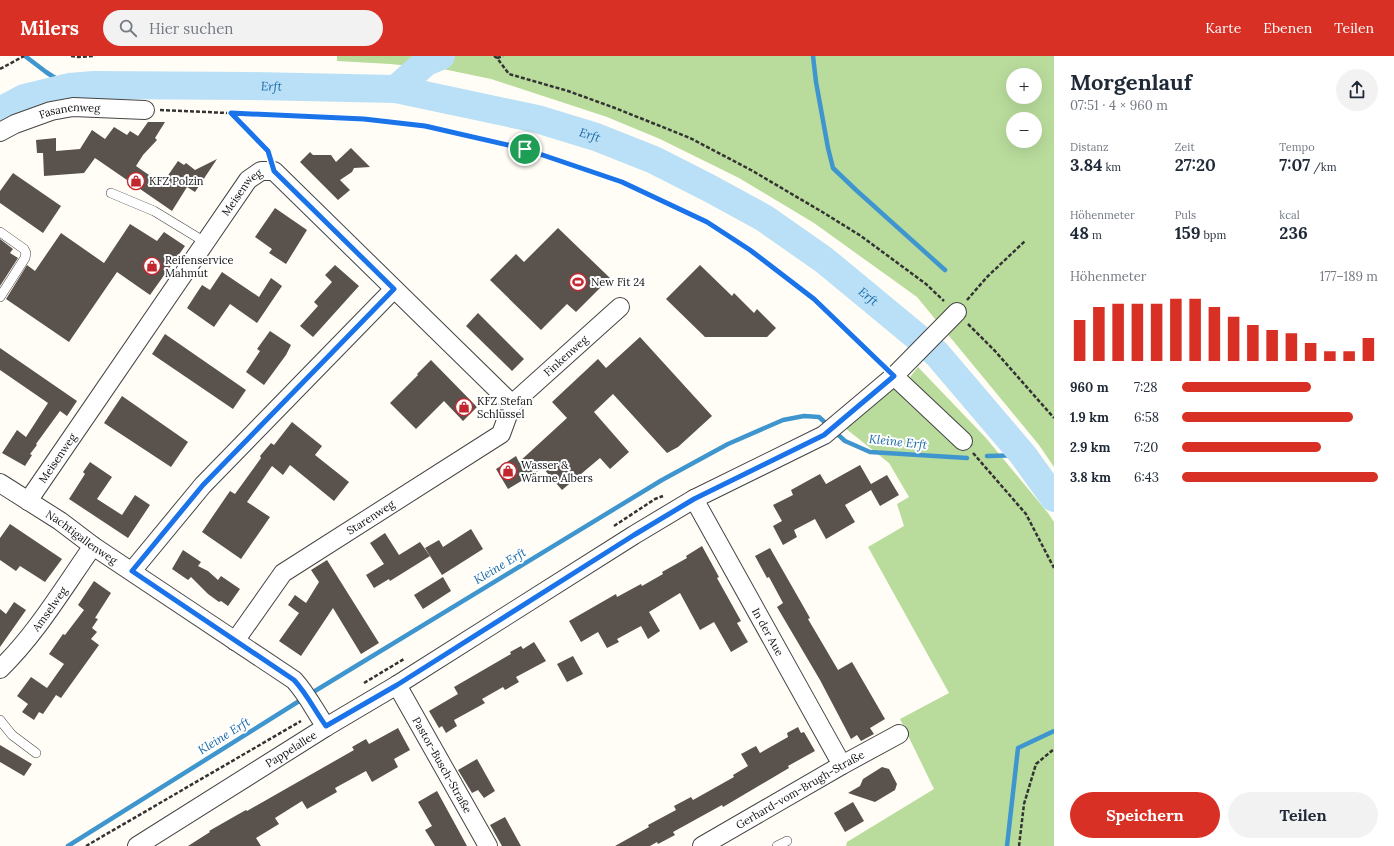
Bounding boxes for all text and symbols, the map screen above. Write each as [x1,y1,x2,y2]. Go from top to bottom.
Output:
search box [103,10,383,46]
text: Milers [20,16,79,40]
icon: search [117,17,139,39]
text: Hier suchen [149,19,233,38]
text: Karte [1205,19,1241,37]
text: Ebenen [1263,19,1312,37]
text: Teilen [1334,19,1374,37]
map controls [1006,68,1042,148]
button: + [1006,68,1042,104]
text: Morgenlauf [1070,68,1192,96]
button: share [1336,69,1378,111]
water label: Erft [261,78,283,94]
text: 07:51 · 4 × 960 m [1070,97,1168,114]
street label: Fasanenweg [37,100,102,122]
button: − [1006,112,1042,148]
water label: Erft [578,124,603,145]
pin [508,132,542,166]
icon: arrive [514,138,536,160]
text: Distanz [1070,140,1109,154]
text: Zeit [1175,140,1195,154]
text: Tempo [1279,140,1315,154]
text: 3.84 [1070,154,1103,176]
text: 27:20 [1175,154,1216,176]
text: 7:07 [1279,154,1310,176]
text: km [1103,160,1121,174]
text: /km [1310,160,1337,174]
street label: Meisenweg [219,165,266,218]
shop icon: KFZ Polzin [126,171,146,191]
place label: KFZ Polzin [149,174,204,188]
text: Höhenmeter [1070,208,1135,222]
text: Puls [1175,208,1196,222]
text: kcal [1279,208,1300,222]
text: 48 [1070,222,1089,244]
text: 159 [1175,222,1201,244]
text: 236 [1279,222,1308,244]
text: m [1089,228,1102,242]
text: bpm [1201,228,1226,242]
place label: Reifenservice Mahmut [165,253,234,280]
shop icon: Reifenservice Mahmut [142,256,162,276]
text: Höhenmeter [1070,268,1146,285]
text: 177–189 m [1320,268,1378,285]
sports icon: New Fit 24 [568,272,588,292]
place label: New Fit 24 [591,275,645,289]
water label: Erft [856,284,882,309]
street label: Finkenweg [541,332,592,379]
text: 960 m [1070,379,1109,396]
text: 7:28 [1134,379,1158,396]
place label: KFZ Stefan Schlüssel [477,394,533,421]
shop icon: KFZ Stefan Schlüssel [454,397,474,417]
text: 1.9 km [1070,409,1109,426]
text: 6:58 [1134,409,1159,426]
street label: Meisenweg [35,430,80,486]
water label: Kleine Erft [868,431,928,452]
text: 2.9 km [1070,439,1111,456]
text: 7:20 [1134,439,1158,456]
place label: Wasser & Wärme Albers [521,458,593,485]
shop icon: Wasser & Wärme Albers [498,461,518,481]
text: 3.8 km [1070,469,1111,486]
text: 6:43 [1134,469,1159,486]
street label: Starenweg [344,496,398,538]
street label: Nachtigallenweg [43,507,121,568]
water label: Kleine Erft [471,544,529,587]
street label: Amselweg [28,583,71,635]
street label: In der Aue [749,605,787,658]
water label: Kleine Erft [195,713,253,757]
street label: Pastor-Busch-Straße [410,714,475,816]
street label: Pappelallee [263,728,319,770]
street label: Gerhard-vom-Brugh-Straße [733,747,867,832]
button: Speichern [1070,792,1220,838]
button: Teilen [1228,792,1378,838]

